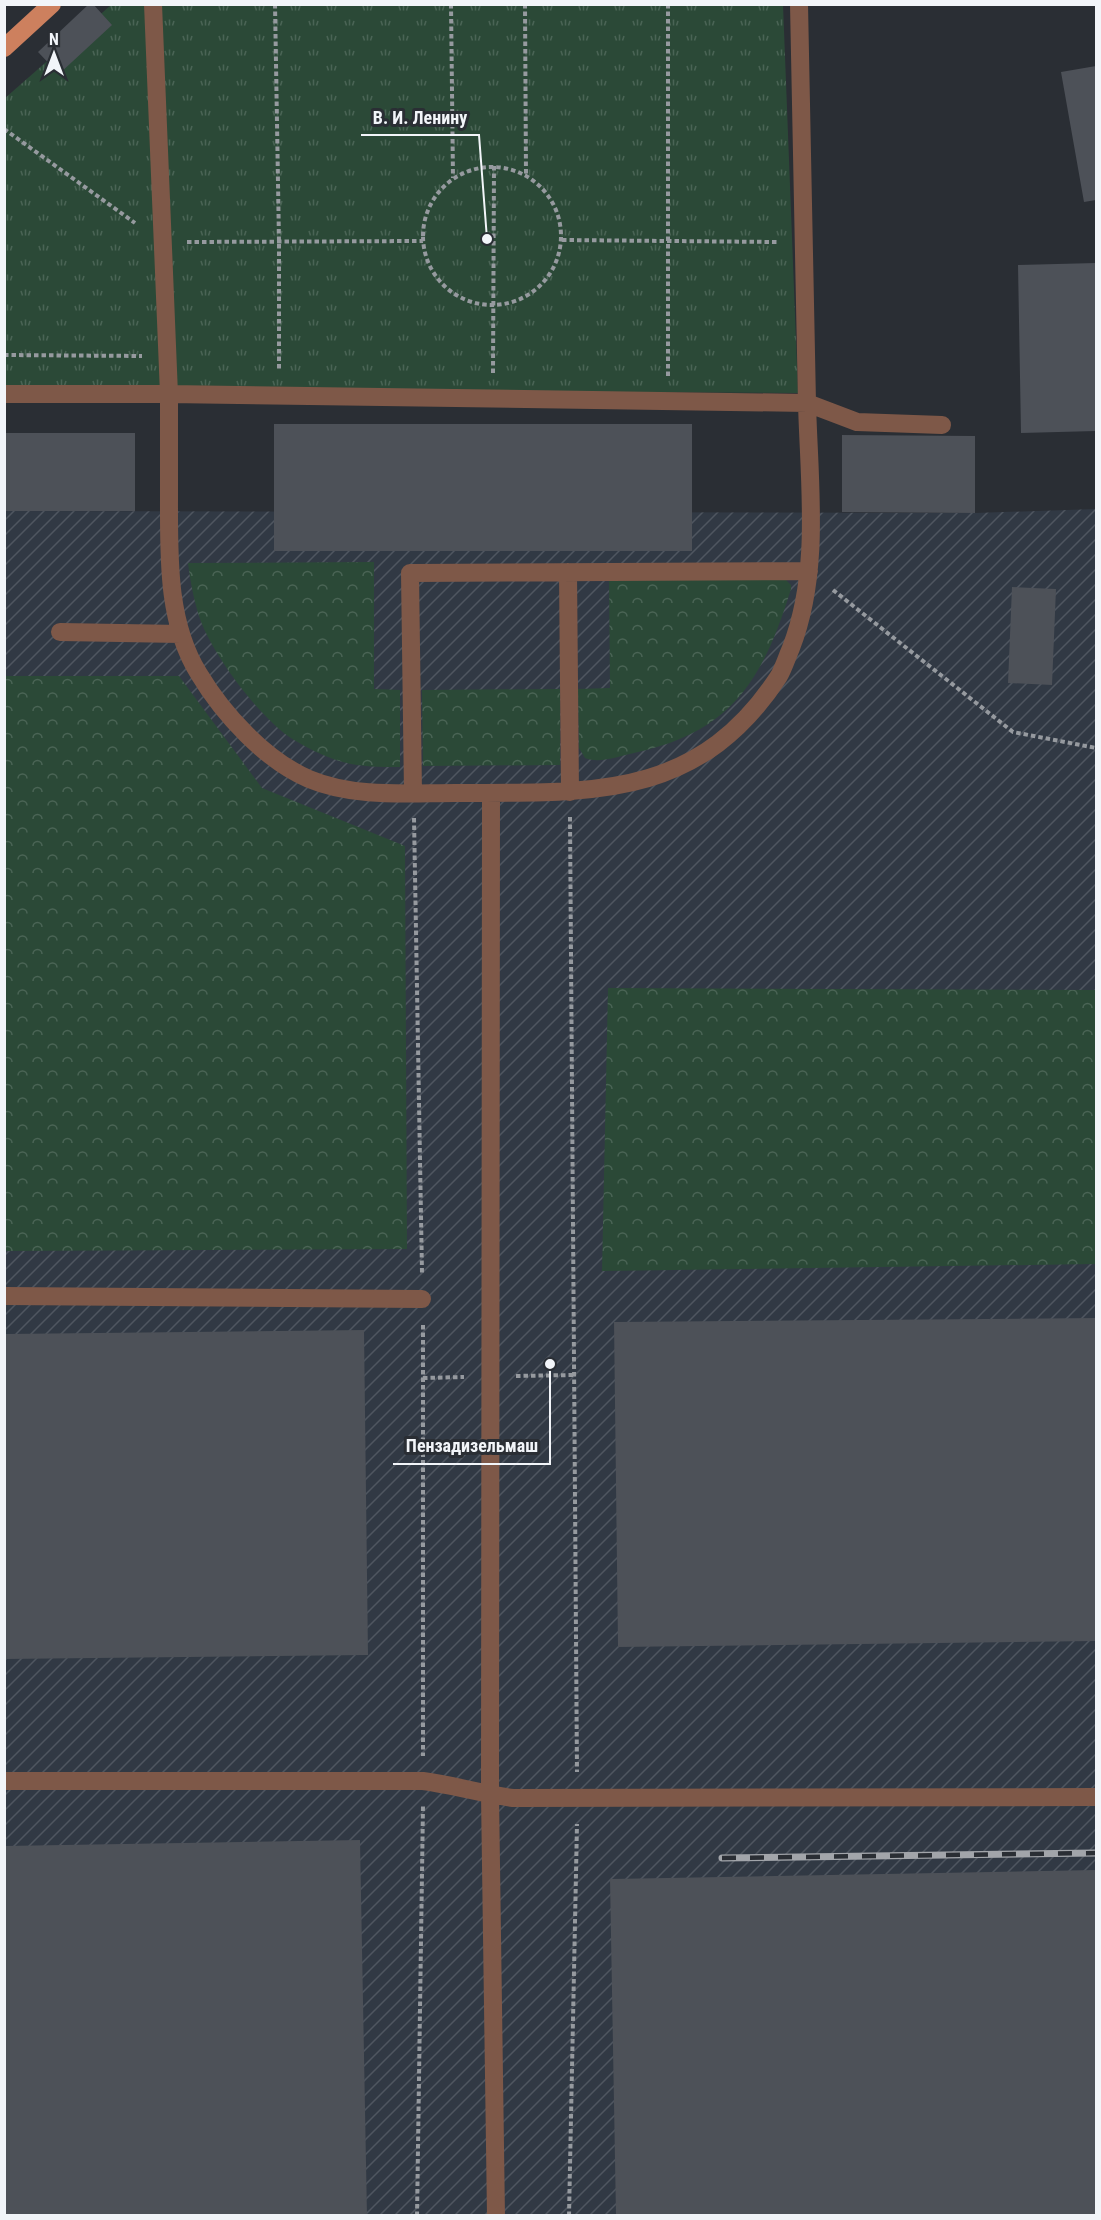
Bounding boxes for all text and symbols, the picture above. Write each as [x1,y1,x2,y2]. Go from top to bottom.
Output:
north arrow [24,24,84,84]
text: N [49,30,59,49]
callout: В. И. Ленину [361,99,479,135]
text: В. И. Ленину [373,107,467,128]
callout: Пензадизельмаш [393,1428,550,1464]
text: Пензадизельмаш [406,1435,538,1456]

